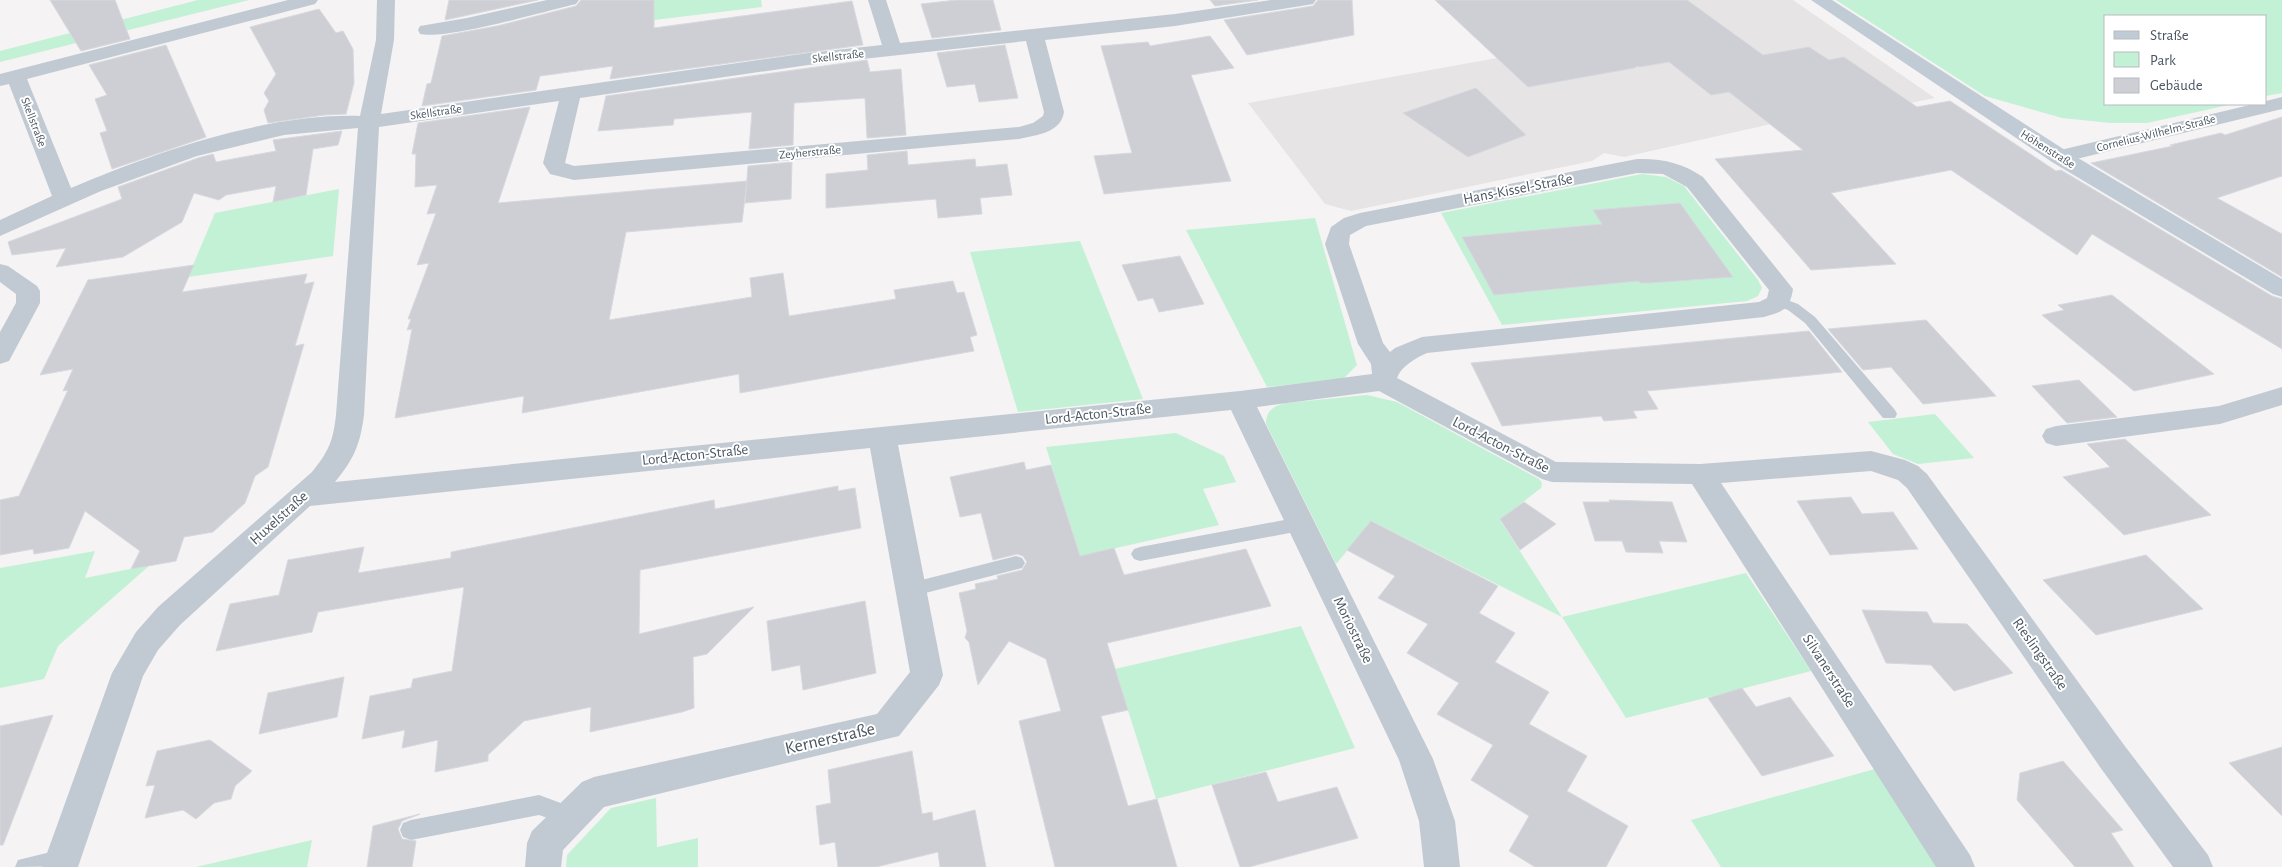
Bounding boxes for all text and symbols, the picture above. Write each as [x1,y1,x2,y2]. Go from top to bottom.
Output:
legend [2104,15,2267,105]
text: Straße [2150,28,2189,43]
street label: Skellstraße [811,47,865,65]
text: Park [2150,53,2176,68]
text: Gebäude [2150,78,2203,93]
street label: Skellstraße [19,96,49,148]
street label: Skellstraße [409,102,463,122]
street label: Cornelius-Wilhelm-Straße [2095,112,2217,154]
street label: Höhenstraße [2019,128,2077,170]
street label: Zeyherstraße [779,143,842,162]
street label: Hans-Kissel-Straße [1462,171,1574,207]
street label: Lord-Acton-Straße [1044,401,1152,427]
street label: Lord-Acton-Straße [1450,414,1552,476]
street label: Lord-Acton-Straße [641,442,749,468]
street label: Huxelstraße [247,488,311,548]
street label: Moriostraße [1331,594,1376,666]
street label: Rieslingstraße [2010,615,2070,693]
street label: Silvanerstraße [1800,632,1858,710]
street label: Kernerstraße [783,720,877,758]

